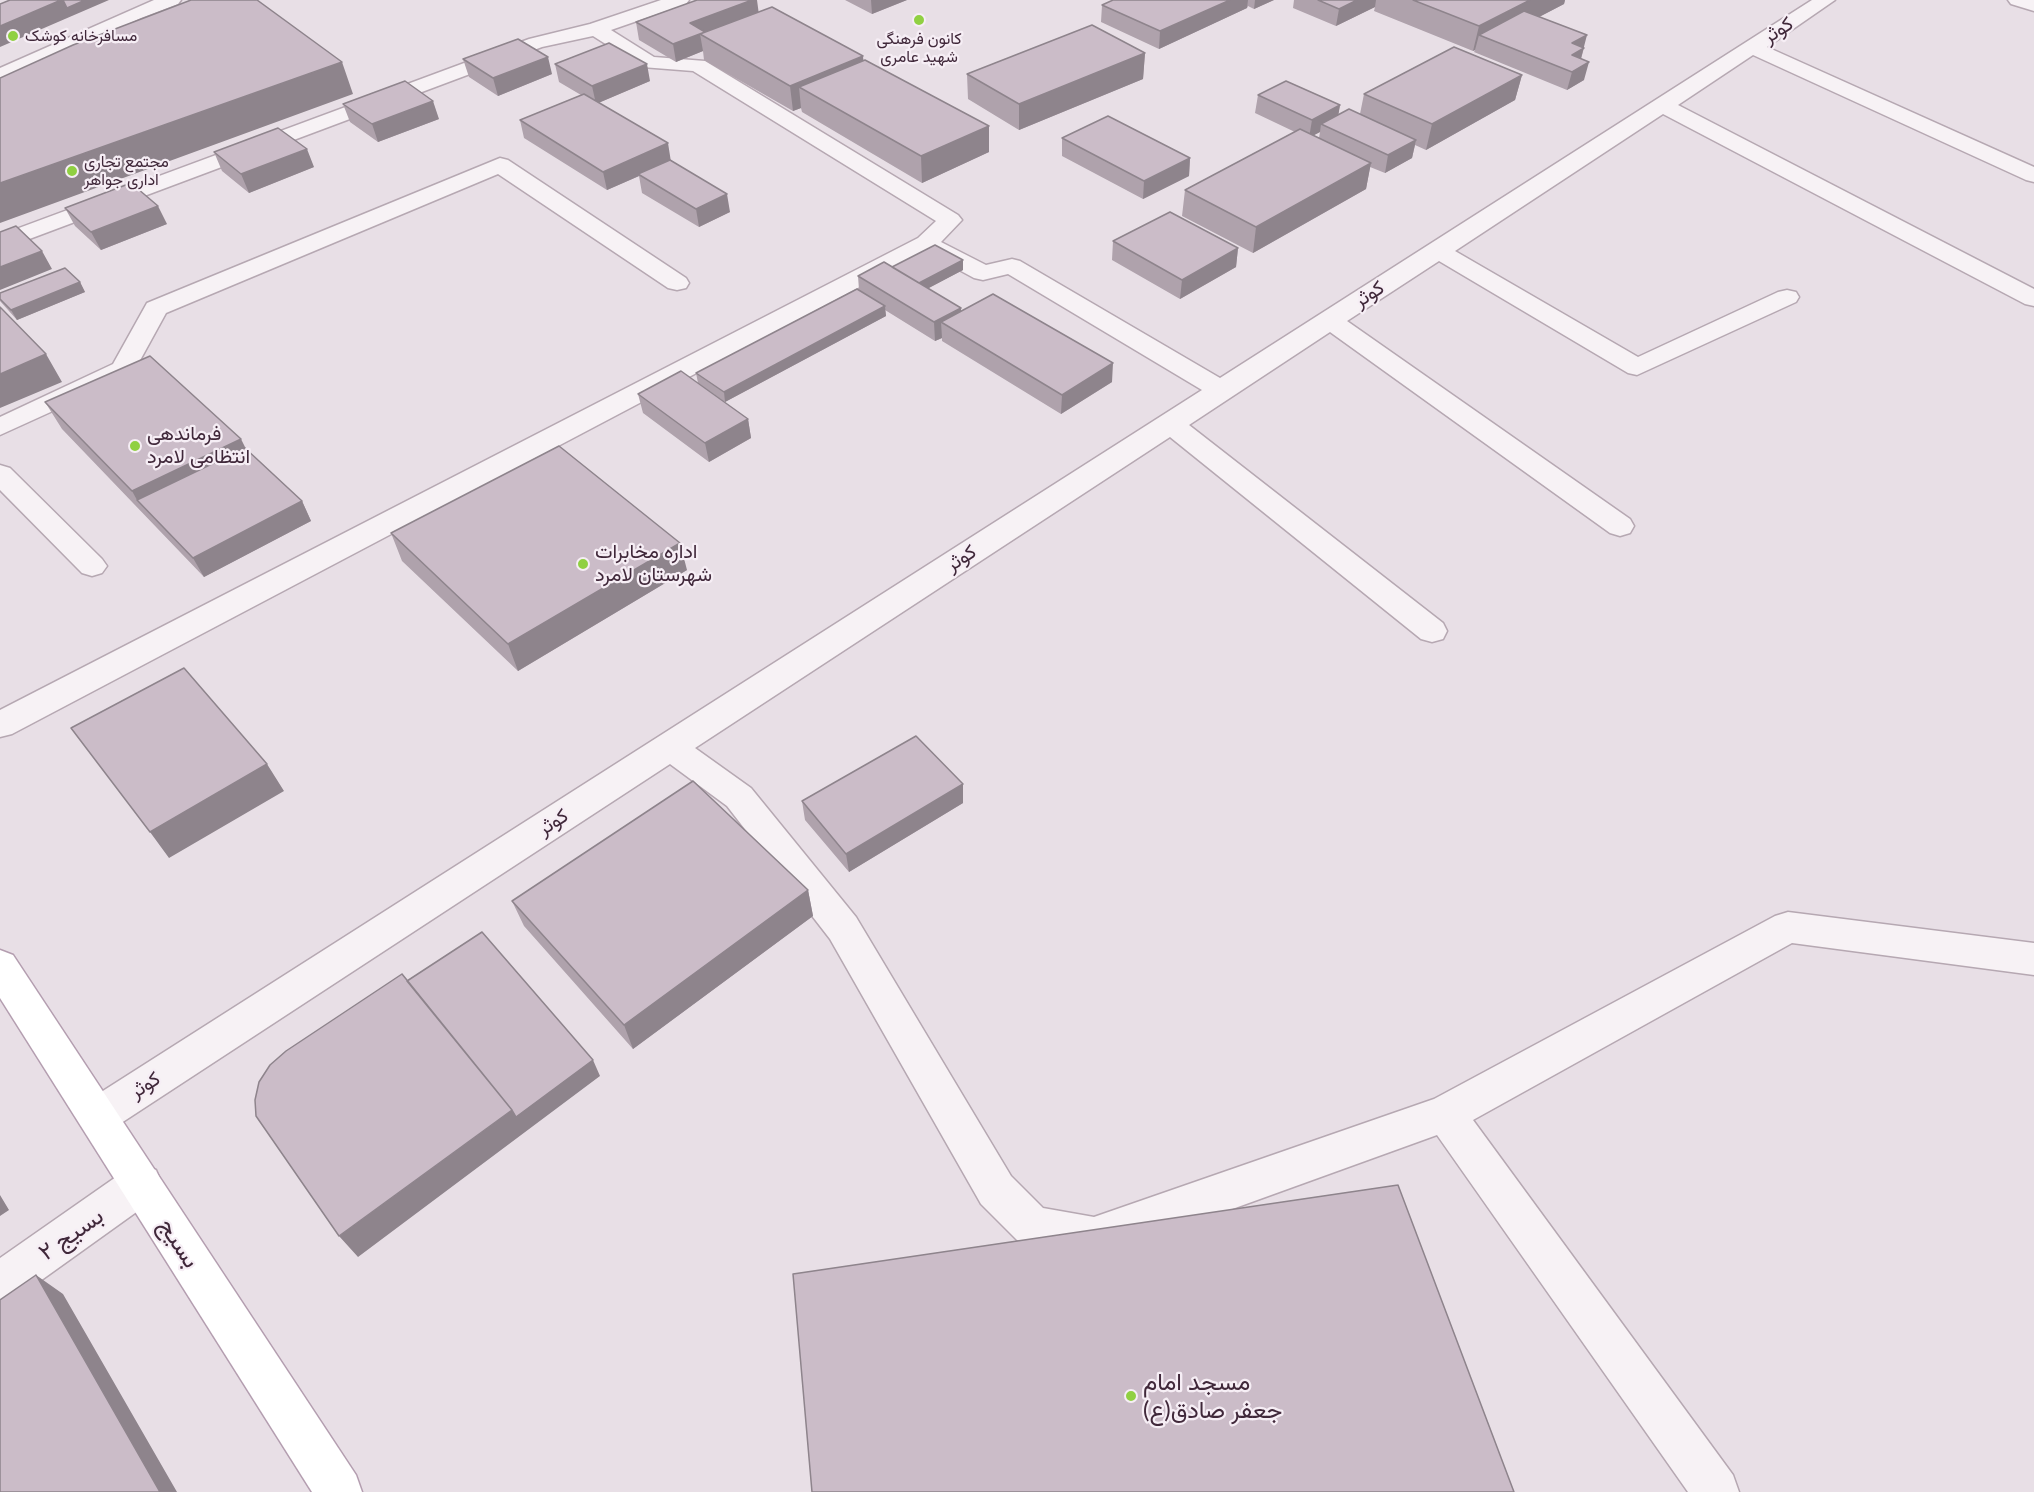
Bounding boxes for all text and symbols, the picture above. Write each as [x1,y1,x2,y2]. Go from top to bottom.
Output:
street label: کوثر [1758,11,1798,49]
marker: کانون فرهنگی شهید عامری [912,13,926,27]
place label: مسافرخانه کوشک [25,26,137,46]
marker: مسافرخانه کوشک [6,29,20,43]
place label: کانون فرهنگی شهید عامری [876,29,962,67]
place label: مجتمع تجاری اداری جواهر [84,152,169,190]
marker: مجتمع تجاری اداری جواهر [65,164,79,178]
street label: کوثر [1349,275,1389,313]
place label: فرماندهی انتظامی لامرد [147,422,250,469]
marker: فرماندهی انتظامی لامرد [128,439,142,453]
street label: کوثر [941,539,981,577]
place label: اداره مخابرات شهرستان لامرد [595,540,712,587]
marker: اداره مخابرات شهرستان لامرد [576,557,590,571]
street label: کوثر [533,803,573,841]
street label: کوثر [125,1066,165,1104]
street label: بسیج ۲ [33,1201,109,1267]
street label: بسیج [152,1213,206,1273]
place label: مسجد امام جعفر صادق(ع) [1143,1368,1282,1424]
marker: مسجد امام جعفر صادق(ع) [1124,1389,1138,1403]

